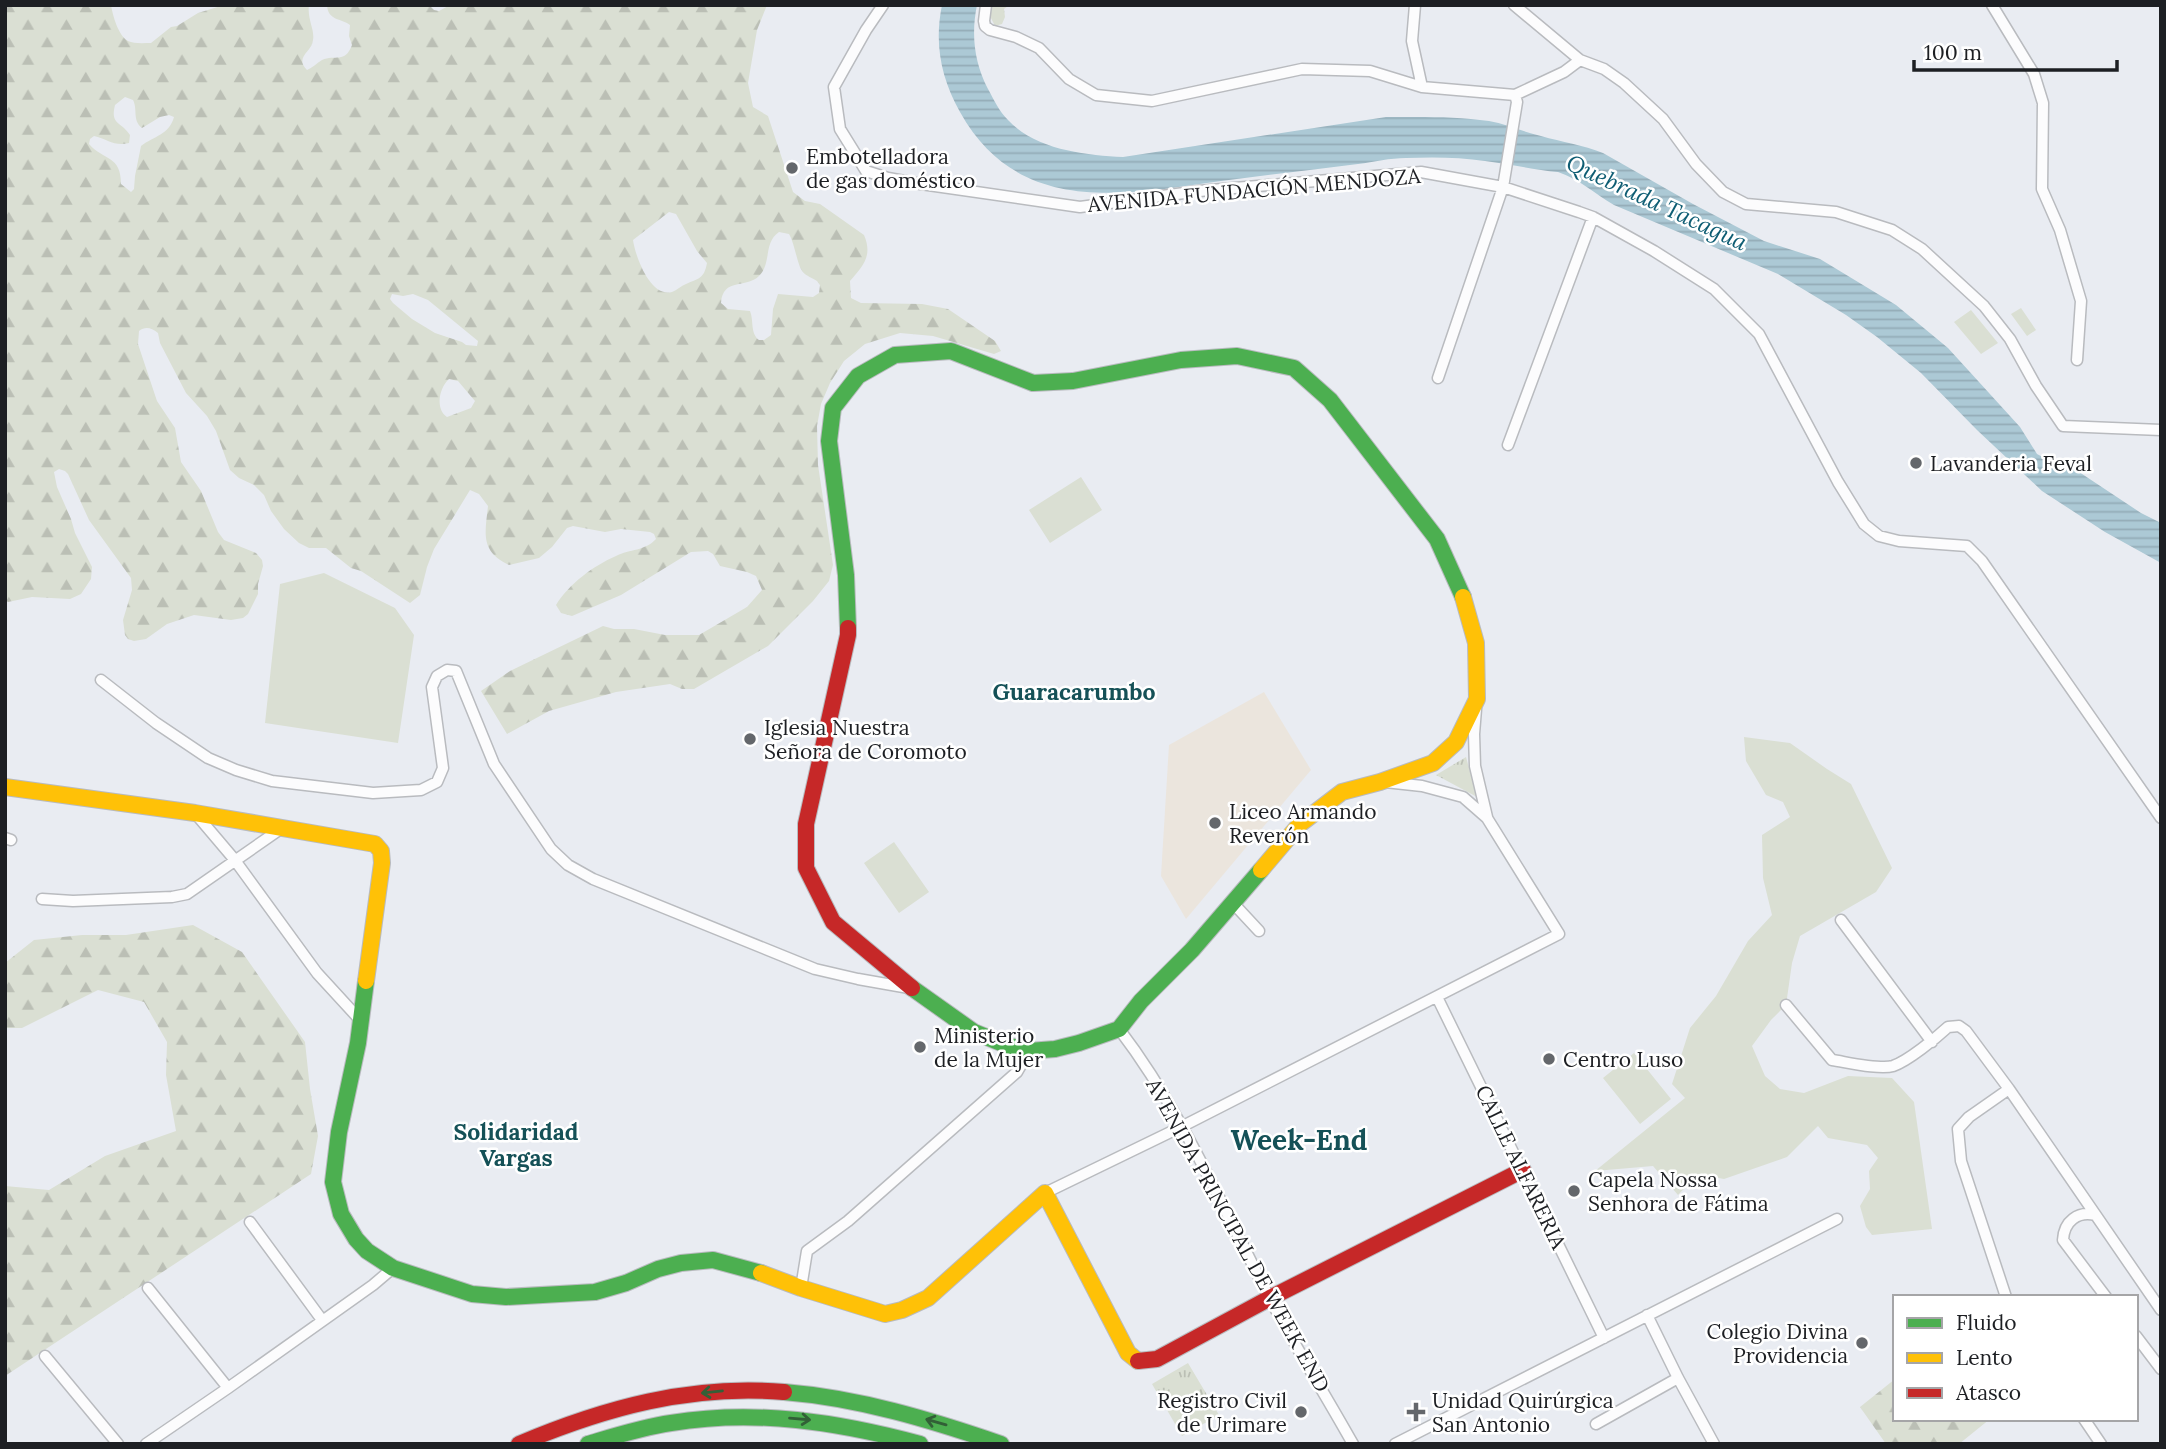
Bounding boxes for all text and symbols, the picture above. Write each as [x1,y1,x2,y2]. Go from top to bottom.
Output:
scale bar [1914,28,2117,72]
text: 100 m [1924,39,1982,66]
place label: Embotelladora de gas doméstico [806,143,975,194]
water label: Quebrada Tacagua [1562,147,1752,257]
marker: Embotelladora de gas doméstico [784,160,800,176]
street label: AVENIDA FUNDACIÓN MENDOZA [1086,162,1422,218]
place label: Lavanderia Feval [1930,450,2092,477]
marker: Lavanderia Feval [1908,455,1924,471]
district label: Guaracarumbo [992,677,1156,706]
place label: Iglesia Nuestra Señora de Coromoto [764,714,967,765]
marker: Iglesia Nuestra Señora de Coromoto [742,731,758,747]
place label: Liceo Armando Reverón [1229,798,1377,849]
marker: Liceo Armando Reverón [1207,815,1223,831]
place label: Ministerio de la Mujer [934,1022,1043,1073]
marker: Ministerio de la Mujer [912,1039,928,1055]
place label: Centro Luso [1563,1046,1683,1073]
marker: Centro Luso [1541,1051,1557,1067]
street label: AVENIDA PRINCIPAL DE WEEK END [1140,1072,1336,1397]
street label: CALLE ALFARERIA [1470,1081,1573,1254]
district label: Solidaridad Vargas [453,1117,579,1172]
district label: Week-End [1231,1122,1367,1158]
place label: Capela Nossa Senhora de Fátima [1588,1166,1769,1217]
marker: Capela Nossa Senhora de Fátima [1566,1183,1582,1199]
legend [1893,1295,2138,1421]
text: Fluido [1956,1309,2017,1336]
place label: Colegio Divina Providencia [1706,1318,1848,1369]
marker: Colegio Divina Providencia [1854,1335,1870,1351]
text: Lento [1956,1344,2013,1371]
text: Atasco [1955,1379,2021,1406]
one-way arrow [701,1386,724,1399]
place label: Registro Civil de Urimare [1157,1387,1287,1438]
place label: Unidad Quirúrgica San Antonio [1432,1387,1614,1438]
marker: Unidad Quirúrgica San Antonio [1406,1402,1426,1422]
marker: Registro Civil de Urimare [1293,1404,1309,1420]
one-way arrow [788,1413,811,1426]
one-way arrow [925,1415,947,1428]

